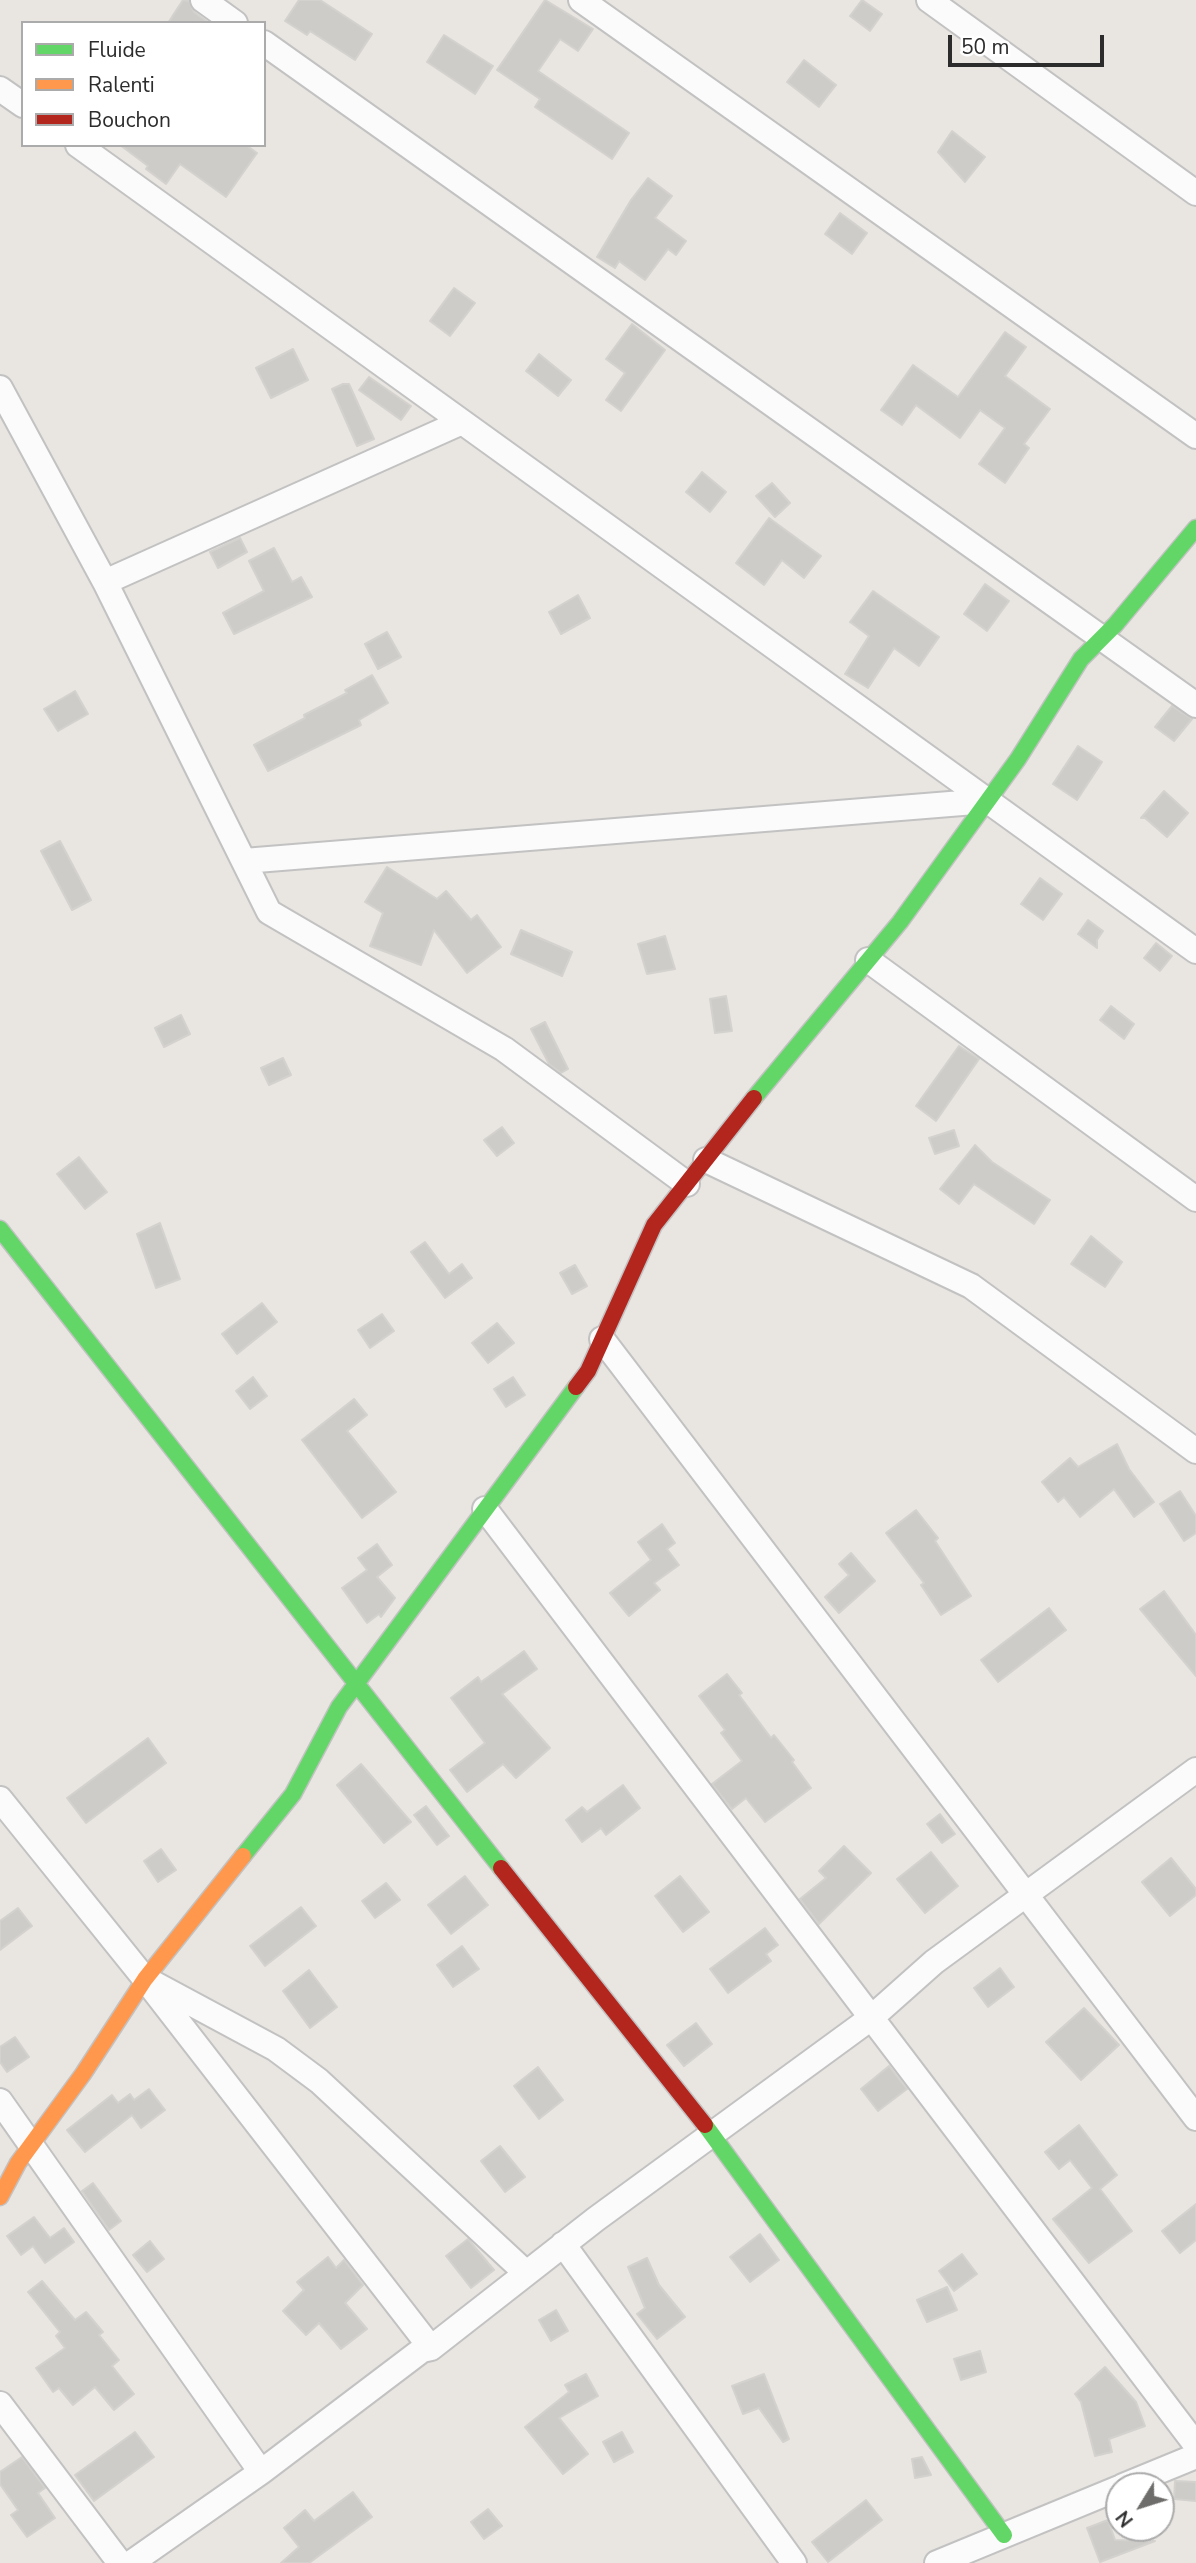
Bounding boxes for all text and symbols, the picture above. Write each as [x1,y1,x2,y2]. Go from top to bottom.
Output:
legend [21,21,266,147]
scale bar [951,21,1107,65]
text: 50 m [961,33,1010,61]
text: Fluide [88,36,146,64]
text: Ralenti [88,71,155,99]
text: Bouchon [88,106,171,134]
north arrow [1105,2472,1175,2542]
text: N [1110,2505,1140,2532]

